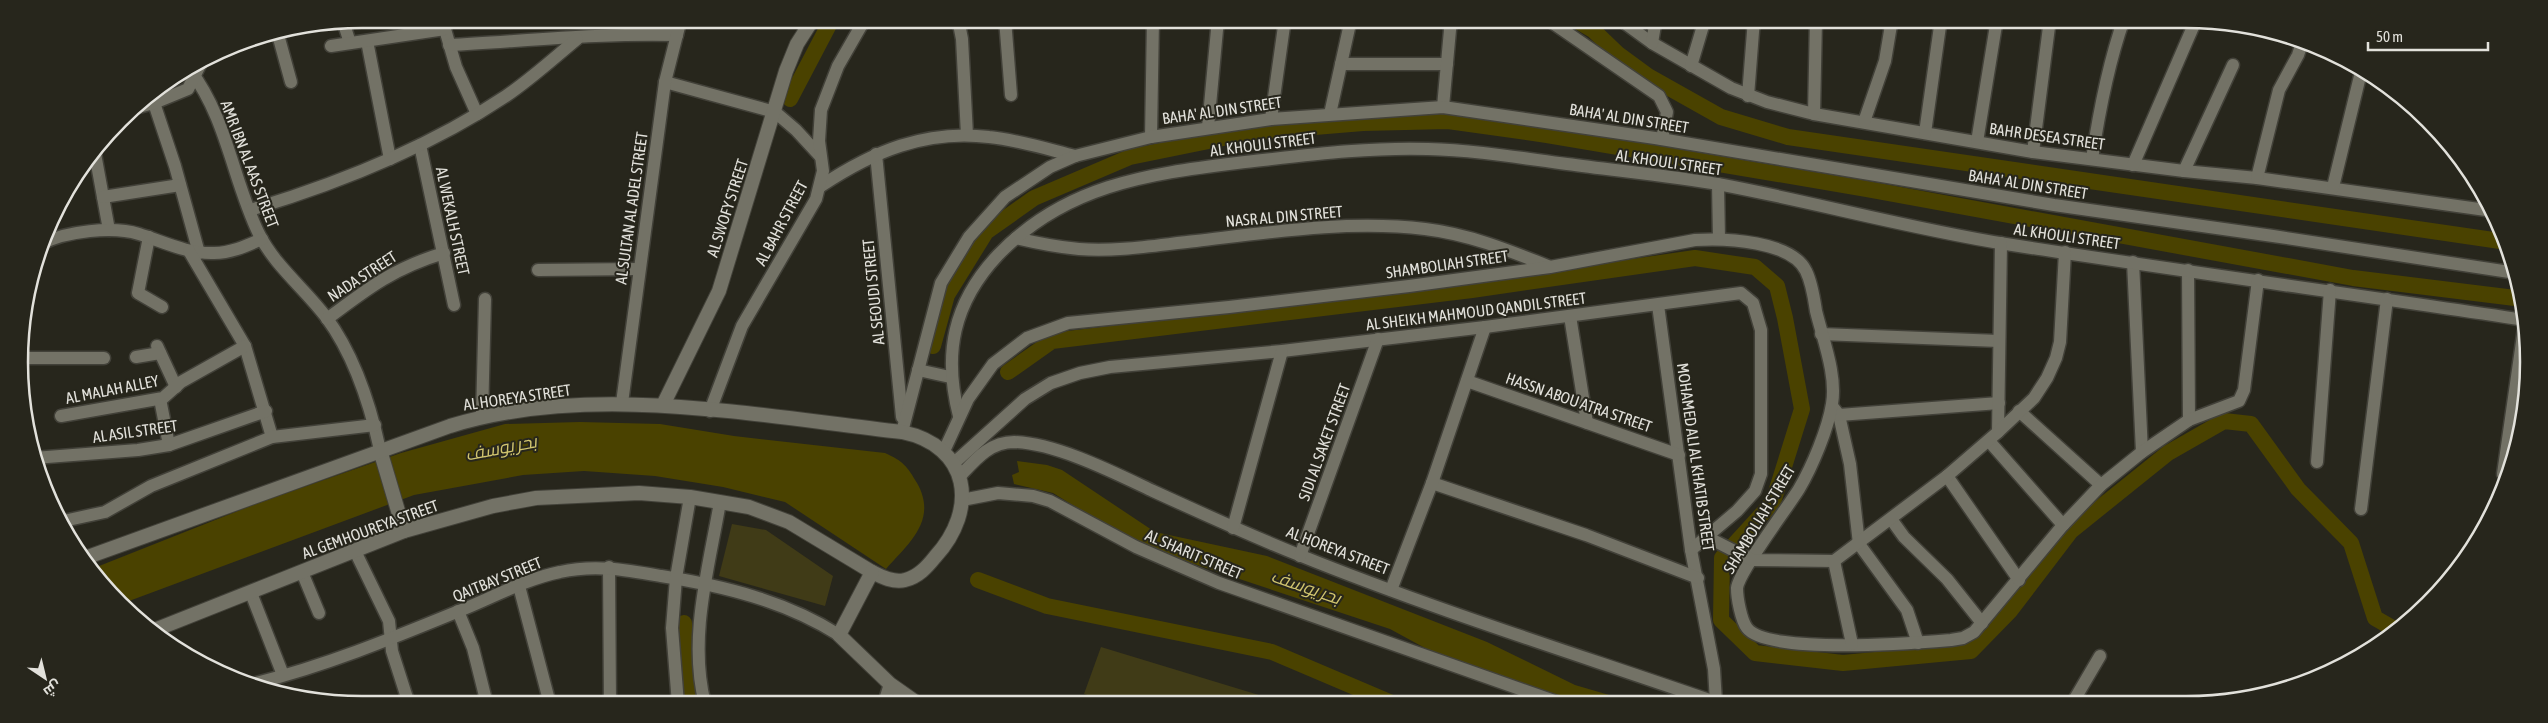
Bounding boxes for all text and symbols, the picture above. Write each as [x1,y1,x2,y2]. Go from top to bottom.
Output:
scale bar [2368,20,2488,52]
text: 50 m [2376,28,2403,45]
street label: BAHA' AL DIN STREET [1161,93,1283,127]
street label: AMR IBN AL AAS STREET [217,98,283,230]
street label: BAHA' AL DIN STREET [1568,100,1690,136]
street label: BAHR DESEA STREET [1988,119,2106,153]
street label: AL KHOULI STREET [1209,129,1317,159]
street label: AL SULTAN AL ADEL STREET [611,131,651,285]
street label: AL KHOULI STREET [1615,146,1723,178]
street label: AL SWOFY STREET [703,157,751,259]
street label: AL WEKALH STREET [433,165,473,277]
street label: BAHA' AL DIN STREET [1967,166,2089,202]
street label: AL BAHR STREET [751,177,811,269]
street label: NASR AL DIN STREET [1225,202,1343,230]
street label: AL KHOULI STREET [2013,220,2121,252]
street label: AL SEOUDI STREET [858,238,888,346]
street label: SHAMBOLIAH STREET [1385,246,1509,282]
street label: NADA STREET [324,247,400,305]
street label: AL SHEIKH MAHMOUD QANDIL STREET [1365,289,1587,333]
street label: MOHAMED ALI AL KHATIB STREET [1674,362,1718,552]
street label: HASSN ABOU ATRA STREET [1504,369,1654,435]
street label: AL MALAH ALLEY [64,371,161,407]
street label: AL HOREYA STREET [462,381,572,413]
street label: SIDI AL SAKET STREET [1294,381,1354,503]
street label: AL ASIL STREET [91,416,179,446]
water label: بحر يوسف [463,430,540,465]
street label: SHAMBOLIAH STREET [1719,461,1799,577]
street label: AL GEMHOUREYA STREET [299,496,441,562]
street label: AL HOREYA STREET [1284,522,1392,578]
street label: AL SHARIT STREET [1143,525,1245,583]
street label: QAITBAY STREET [450,553,544,605]
water label: بحر يوسف [1268,565,1345,609]
north arrow [20,653,70,703]
text: ش [40,676,64,700]

